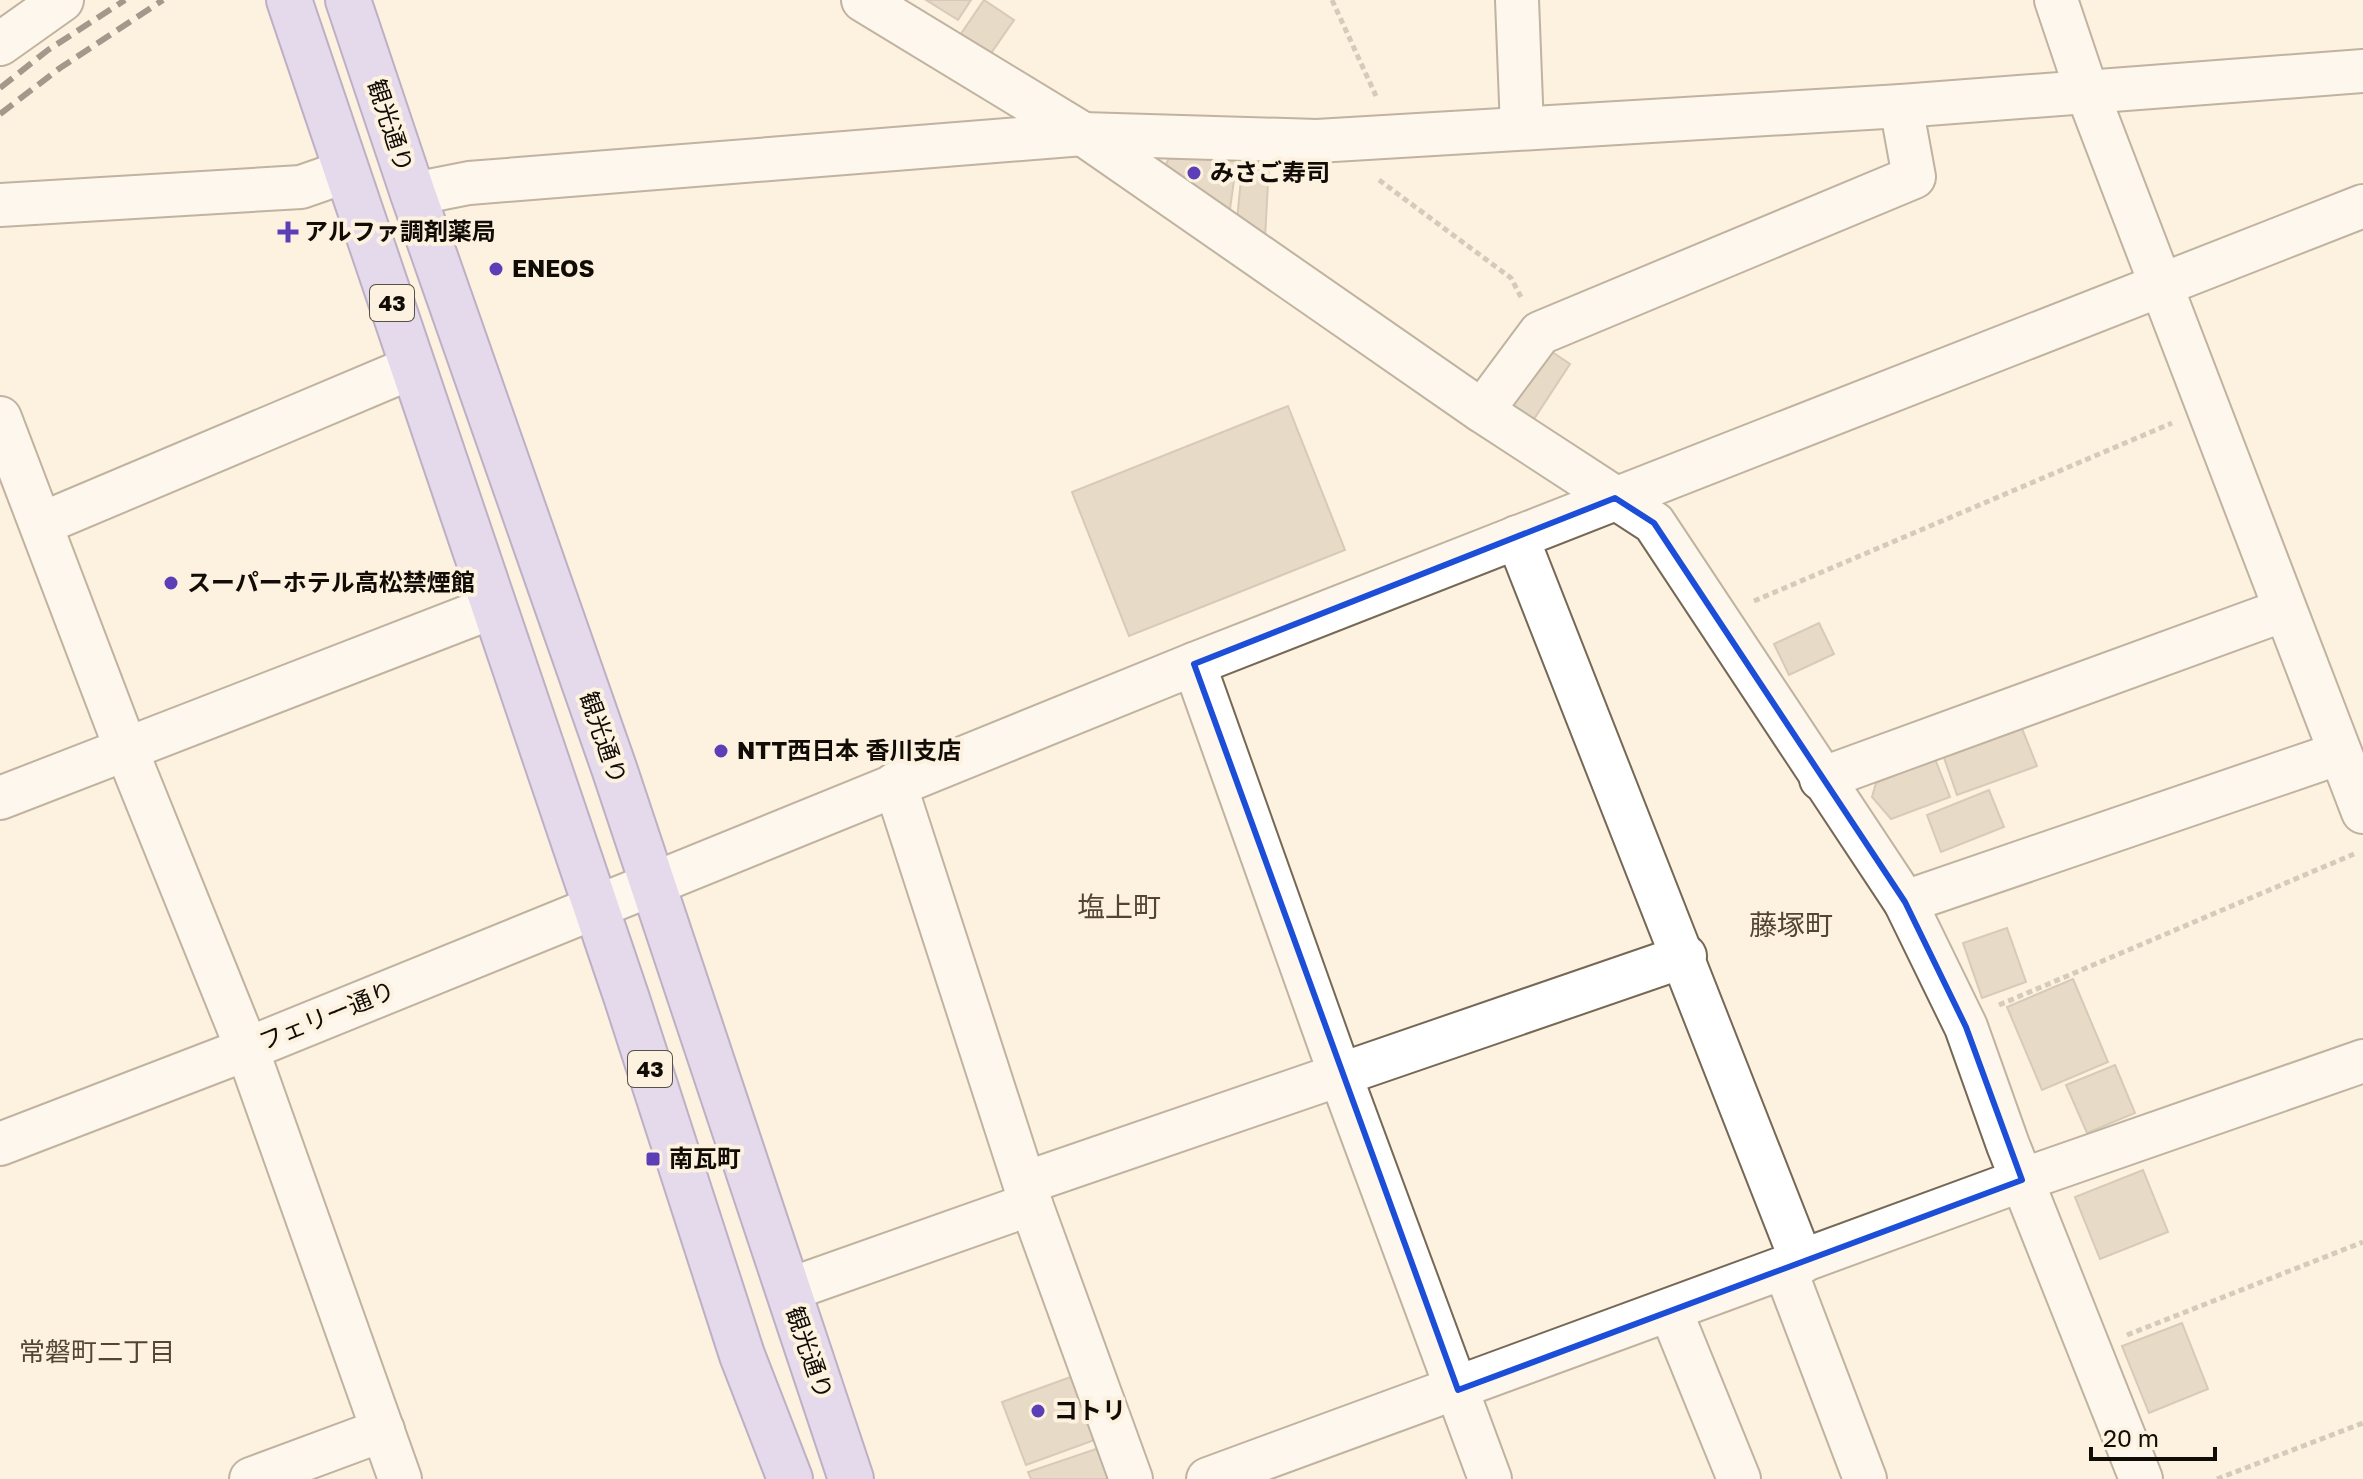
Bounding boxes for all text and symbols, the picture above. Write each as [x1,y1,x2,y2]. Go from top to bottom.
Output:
street label: 観光通り [363,75,420,176]
place label: みさご寿司 [1210,157,1330,186]
marker: みさご寿司 [1185,164,1203,182]
place label: アルファ調剤薬局 [304,216,496,245]
marker: アルファ調剤薬局 [279,223,297,241]
place label: ENEOS [512,253,595,282]
marker: ENEOS [487,260,505,278]
road number: 43 [370,285,414,321]
place label: スーパーホテル高松禁煙館 [187,567,475,596]
marker: スーパーホテル高松禁煙館 [162,574,180,592]
street label: 観光通り [575,687,634,788]
place label: NTT西日本 香川支店 [737,735,961,764]
marker: NTT西日本 香川支店 [712,742,730,760]
district label: 塩上町 [1077,890,1161,923]
district label: 藤塚町 [1749,908,1833,941]
street label: フェリー通り [254,974,399,1055]
road number: 43 [628,1051,672,1087]
place label: 南瓦町 [669,1143,741,1172]
marker: 南瓦町 [644,1150,662,1168]
street label: 観光通り [781,1302,840,1403]
district label: 常磐町二丁目 [19,1336,175,1367]
place label: コトリ [1054,1395,1126,1424]
marker: コトリ [1029,1402,1047,1420]
scale bar [2091,1411,2215,1461]
text: 20 m [2103,1423,2159,1452]

